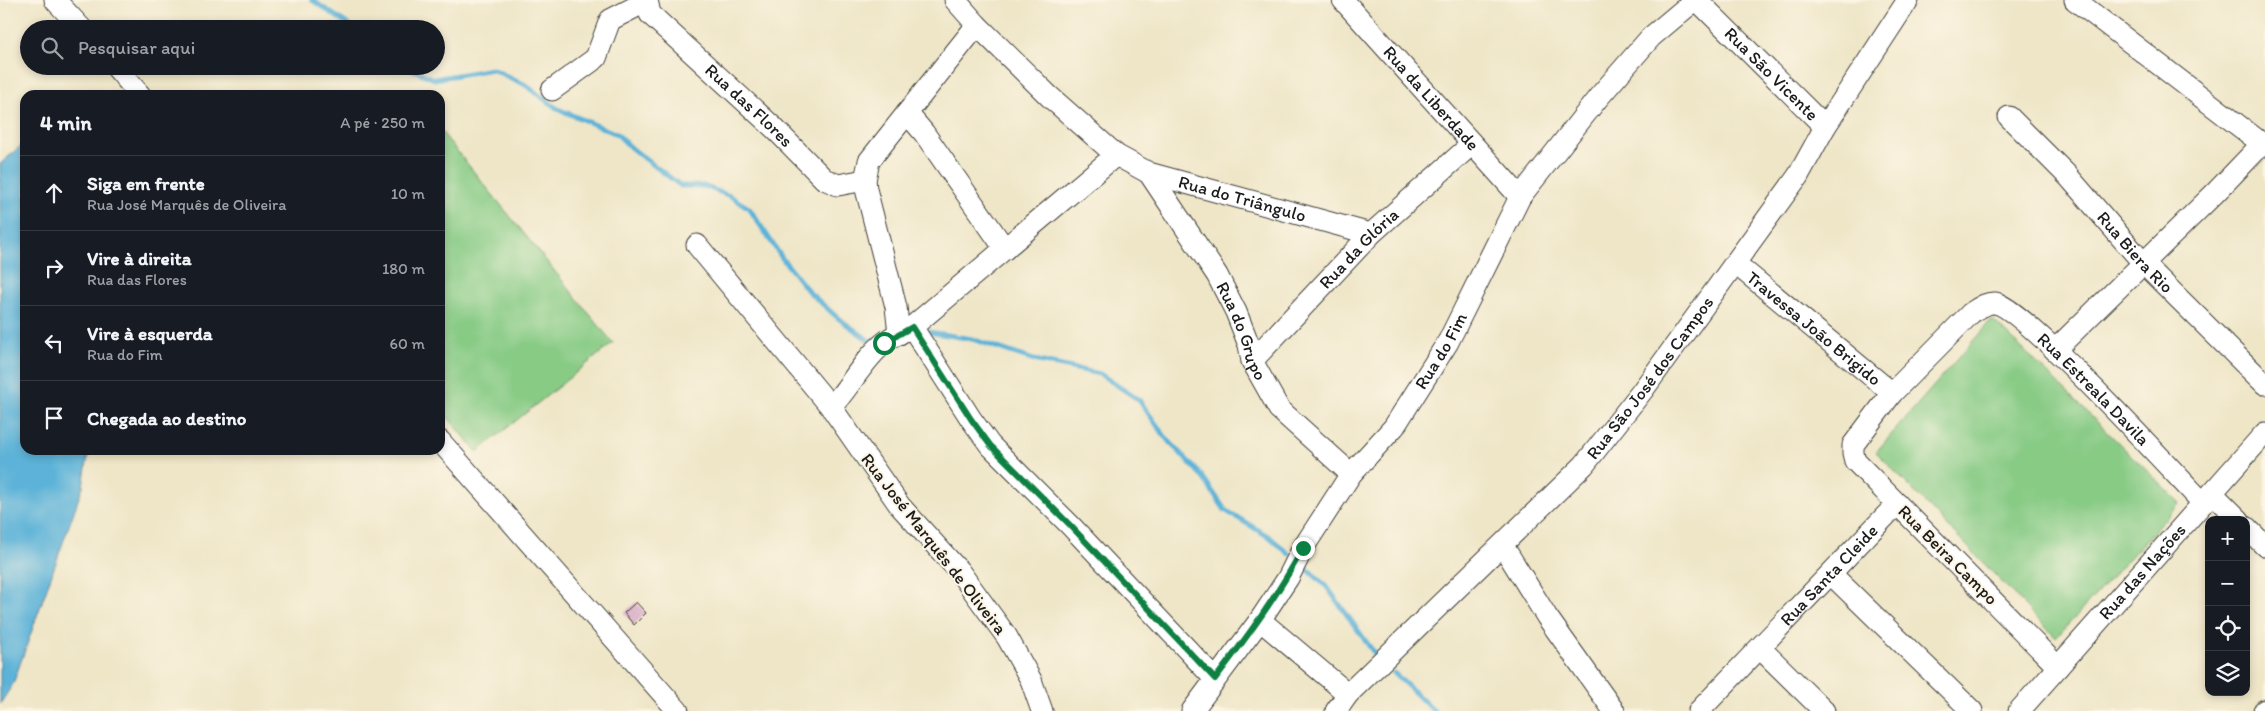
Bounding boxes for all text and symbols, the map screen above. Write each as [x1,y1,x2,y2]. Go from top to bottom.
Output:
search box [20,20,445,75]
street label: Rua São Vicente [1720,23,1823,125]
icon: search [38,34,66,62]
text: Pesquisar aqui [78,36,195,59]
street label: Rua da Liberdade [1378,41,1484,155]
street label: Rua das Flores [700,59,798,152]
text: 4 min [40,110,92,135]
text: A pé · 250 m [340,113,425,132]
street label: Rua do Triângulo [1176,171,1309,227]
text: Siga em frente [87,172,205,195]
icon: ahead [40,179,68,207]
text: 10 m [391,184,425,203]
text: Rua José Marquês de Oliveira [87,195,287,214]
street label: Rua da Glória [1314,204,1403,294]
street label: Rua Biera Rio [2092,207,2178,298]
text: Vire à direita [87,247,192,270]
icon: right [40,254,68,282]
text: 180 m [382,259,425,278]
street label: Travessa João Brigido [1742,266,1886,390]
text: Rua das Flores [87,270,187,289]
street label: Rua do Grupo [1211,278,1272,384]
street label: Rua São José dos Campos [1582,292,1718,464]
street label: Rua do Fim [1410,309,1472,393]
text: Vire à esquerda [87,322,213,345]
street label: Rua Estreala Davila [2033,328,2154,450]
icon: left [40,329,68,357]
route start [873,332,896,355]
text: 60 m [390,334,425,353]
text: Rua do Fim [87,345,163,364]
icon: arrive [40,404,68,432]
text: Chegada ao destino [87,407,246,430]
street label: Rua José Marquês de Oliveira [856,449,1012,640]
street label: Rua Beira Campo [1893,500,2003,610]
map controls [2205,516,2250,696]
button: + [2205,516,2250,561]
street label: Rua das Nações [2094,519,2191,624]
street label: Rua Santa Cleide [1775,520,1882,630]
route end [1292,537,1315,560]
button: − [2205,561,2250,606]
button: locate [2205,606,2250,651]
button: layers [2205,651,2250,696]

